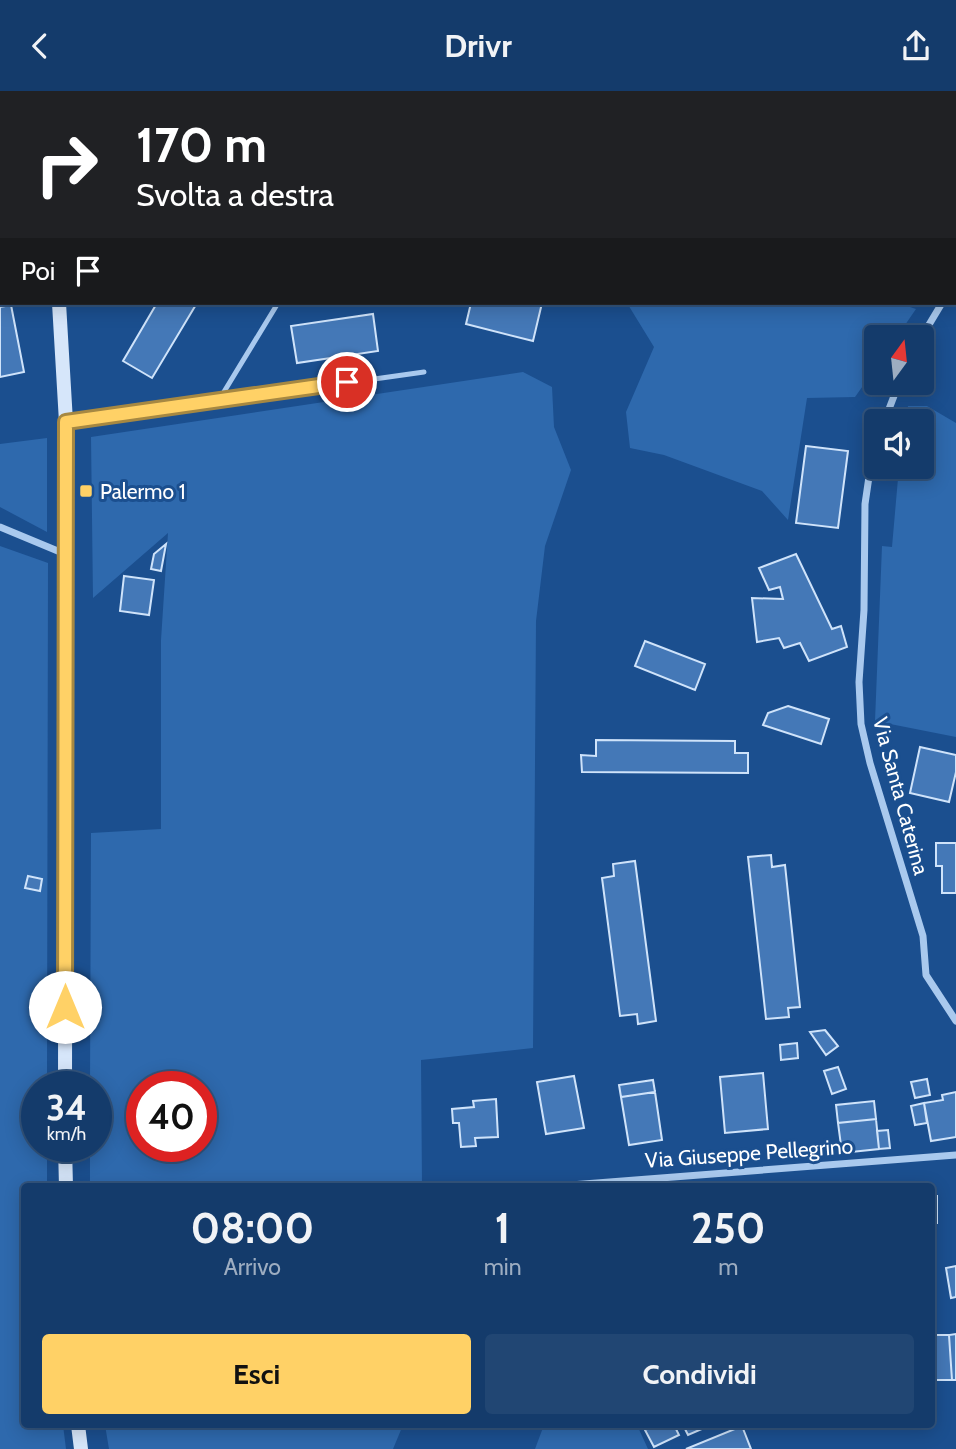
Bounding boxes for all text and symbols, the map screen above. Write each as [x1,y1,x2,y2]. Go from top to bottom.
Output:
text: Drivr [444,26,512,65]
icon: back [21,27,59,65]
icon: share [897,27,935,65]
text: 170 m [136,115,267,174]
icon: right [21,119,112,210]
text: Svolta a destra [136,175,334,214]
icon: arrive [69,252,107,290]
text: Poi [21,255,55,287]
north arrow [864,325,934,395]
map controls [864,325,934,479]
pin [317,352,377,412]
icon: arrive [328,363,366,401]
button: sound [864,409,934,479]
place label: Palermo 1 [100,479,186,504]
marker: Palermo 1 [78,483,94,499]
street label: Via Santa Caterina [868,714,934,878]
position arrow [28,970,102,1044]
speed limit sign: 40 [126,1071,217,1162]
text: 34 [46,1086,87,1129]
text: km/h [47,1123,86,1145]
street label: Via Giuseppe Pellegrino [644,1133,854,1173]
text: 08:00 [191,1202,314,1254]
text: 1 [495,1202,510,1254]
text: 250 [691,1202,766,1254]
text: Arrivo [224,1253,281,1281]
text: min [484,1253,522,1281]
text: m [718,1253,738,1281]
button: Esci [42,1334,471,1414]
button: Condividi [485,1334,914,1414]

